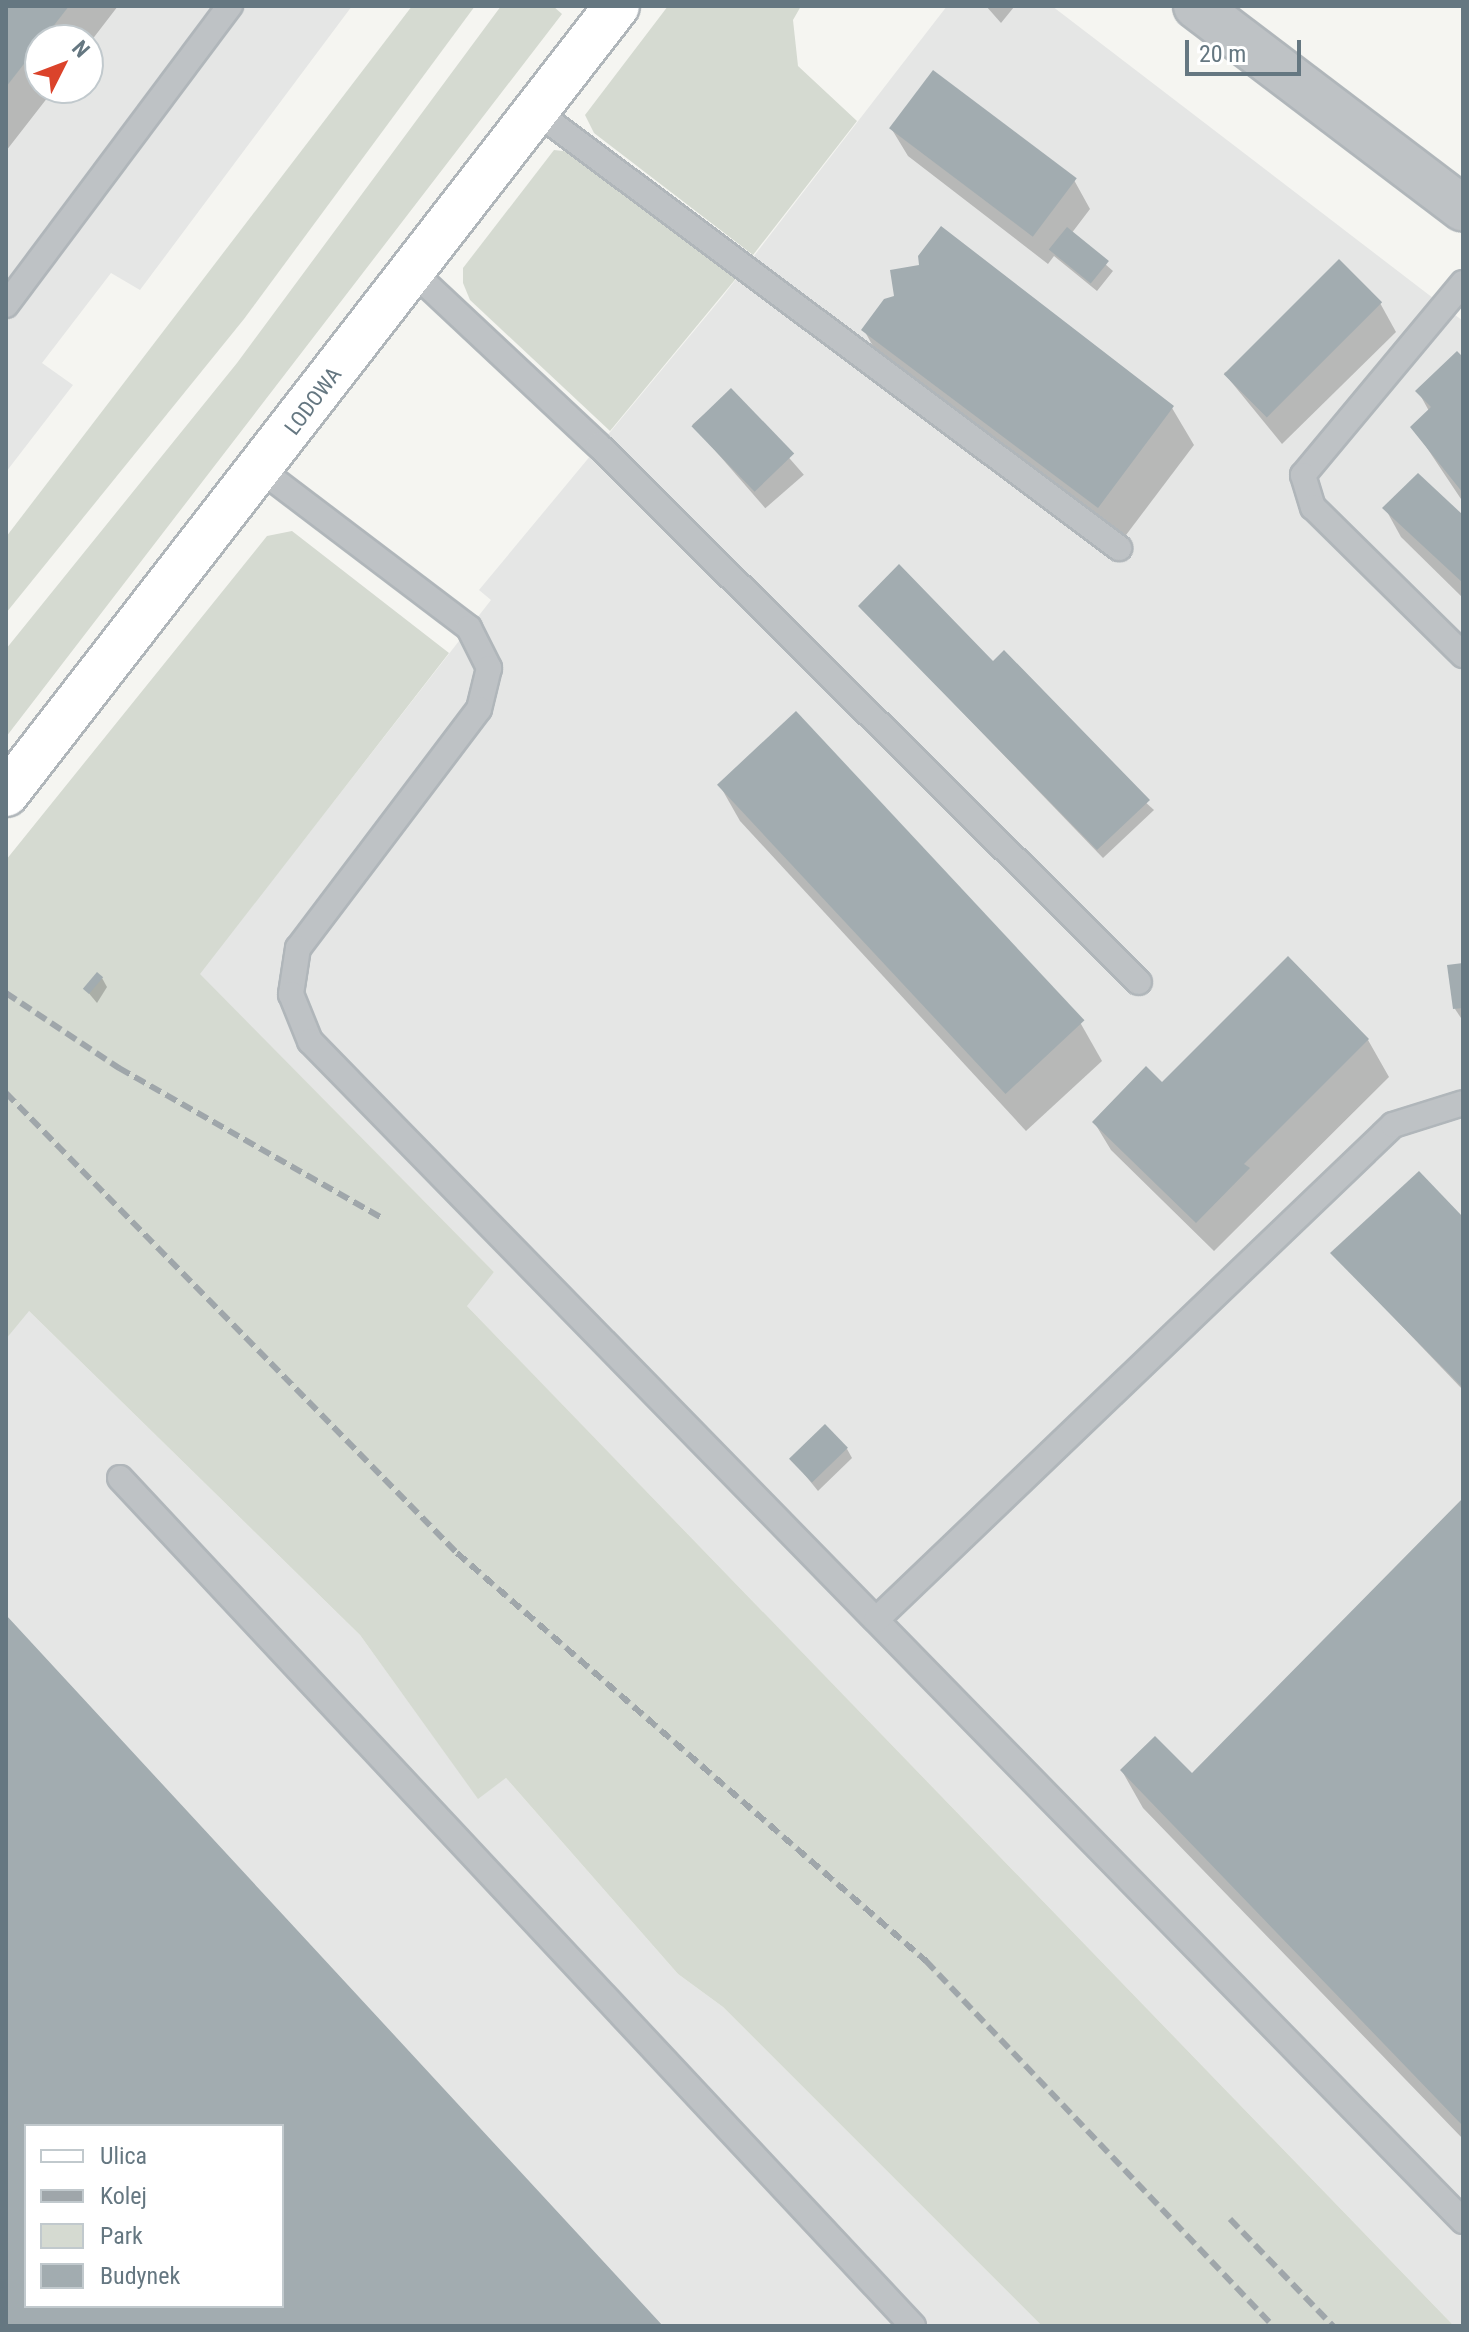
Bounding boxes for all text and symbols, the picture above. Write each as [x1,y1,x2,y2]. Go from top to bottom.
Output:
north arrow [24,24,104,104]
scale bar [1189,24,1305,74]
text: N [67,36,95,62]
text: 20 m [1199,40,1246,68]
street label: LODOWA [279,362,347,440]
legend [24,2124,284,2308]
text: Ulica [100,2142,147,2170]
text: Kolej [100,2182,147,2210]
text: Park [100,2222,143,2250]
text: Budynek [100,2262,180,2290]

